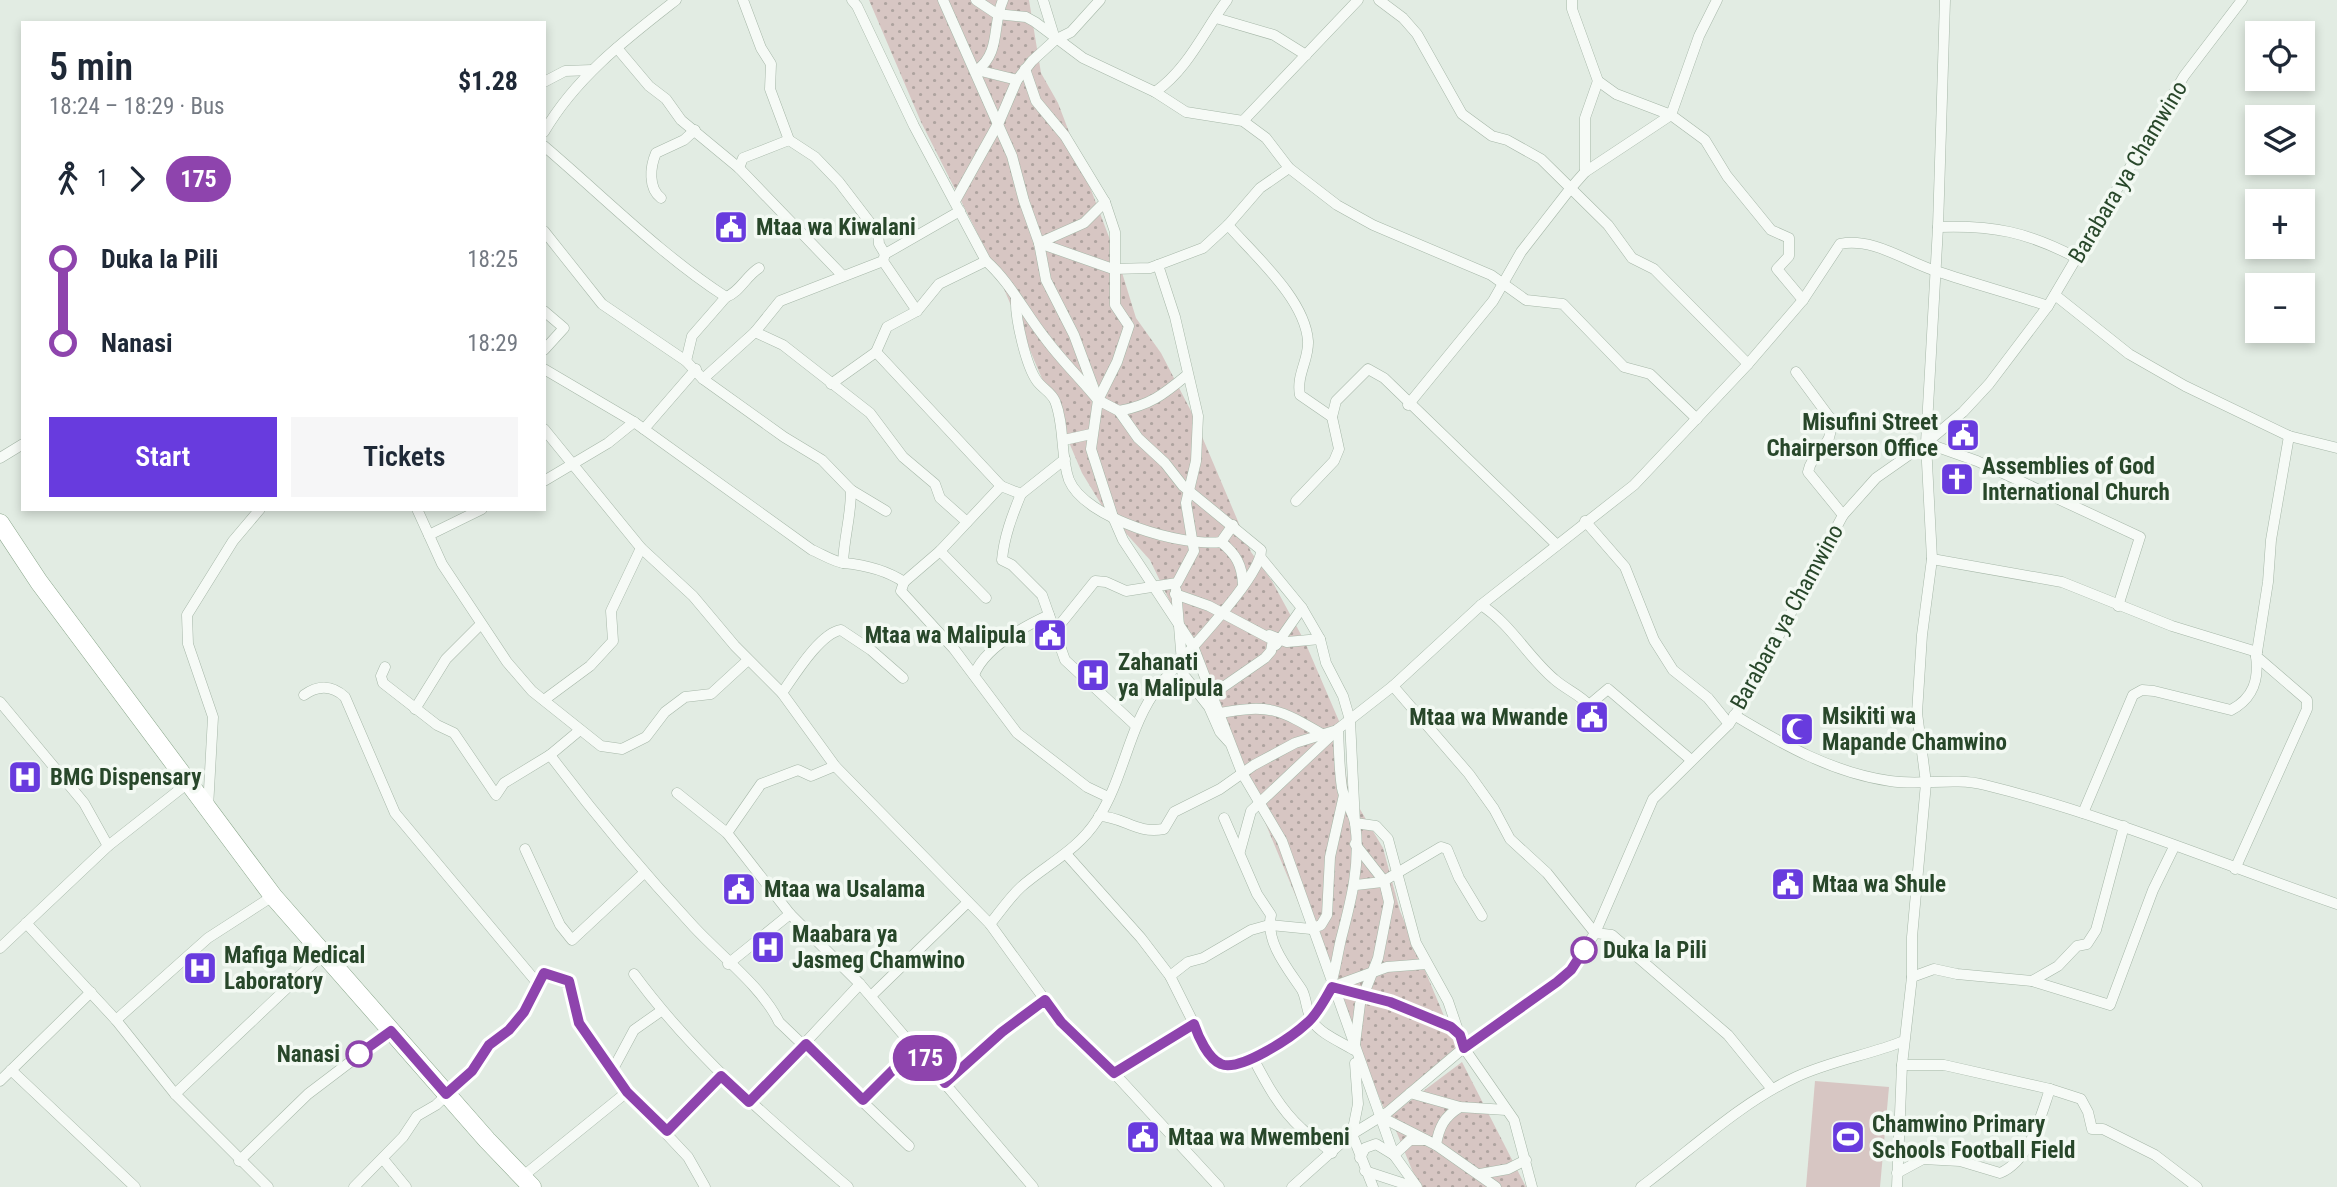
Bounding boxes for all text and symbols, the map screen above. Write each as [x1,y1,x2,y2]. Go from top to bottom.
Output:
map controls [2245,21,2315,343]
button: locate [2245,21,2315,91]
text: 5 min [49,45,133,89]
text: $1.28 [458,66,518,96]
street label: Barabara ya Chamwino [2063,76,2193,268]
text: 18:24 – 18:29 · Bus [49,93,225,120]
button: layers [2245,105,2315,175]
icon: walk [49,160,87,198]
icon: forward [118,160,156,198]
text: 1 [97,165,108,192]
text: 175 [180,165,217,193]
button: + [2245,189,2315,259]
public building icon: Mtaa wa Kiwalani [712,208,750,246]
place label: Mtaa wa Kiwalani [756,214,916,241]
text: Duka la Pili [101,244,218,274]
text: 18:25 [467,246,518,273]
button: − [2245,273,2315,343]
text: Nanasi [101,328,173,358]
text: 18:29 [467,330,518,357]
place label: Misufini Street Chairperson Office [1766,409,1938,462]
public building icon: Misufini Street Chairperson Office [1944,416,1982,454]
button: Start [49,417,277,497]
button: Tickets [291,417,518,497]
place label: Assemblies of God International Church [1982,453,2170,506]
church icon: Assemblies of God International Church [1938,460,1976,498]
street label: Barabara ya Chamwino [1725,520,1849,714]
public building icon: Mtaa wa Malipula [1031,616,1069,654]
place label: Mtaa wa Malipula [865,622,1026,649]
place label: Zahanati ya Malipula [1118,649,1224,702]
hospital icon: Zahanati ya Malipula [1074,656,1112,694]
public building icon: Mtaa wa Mwande [1573,698,1611,736]
place label: Msikiti wa Mapande Chamwino [1822,703,2007,756]
place label: Mtaa wa Mwande [1409,704,1568,731]
mosque icon: Msikiti wa Mapande Chamwino [1778,710,1816,748]
hospital icon: BMG Dispensary [6,758,44,796]
place label: BMG Dispensary [50,764,202,791]
public building icon: Mtaa wa Shule [1769,865,1807,903]
public building icon: Mtaa wa Usalama [720,870,758,908]
place label: Mtaa wa Shule [1812,871,1946,898]
place label: Mtaa wa Usalama [764,876,925,903]
place label: Maabara ya Jasmeg Chamwino [792,921,965,974]
hospital icon: Maabara ya Jasmeg Chamwino [749,928,787,966]
marker: Duka la Pili [1571,937,1597,963]
place label: Duka la Pili [1603,937,1707,964]
place label: Mafiga Medical Laboratory [224,942,365,995]
hospital icon: Mafiga Medical Laboratory [181,949,219,987]
line badge: 175 [885,1035,965,1081]
place label: Nanasi [277,1041,340,1068]
marker: Nanasi [346,1041,372,1067]
text: 175 [907,1044,943,1072]
place label: Chamwino Primary Schools Football Field [1872,1111,2075,1164]
public building icon: Mtaa wa Mwembeni [1124,1118,1162,1156]
sports icon: Chamwino Primary Schools Football Field [1829,1118,1867,1156]
place label: Mtaa wa Mwembeni [1168,1124,1350,1151]

